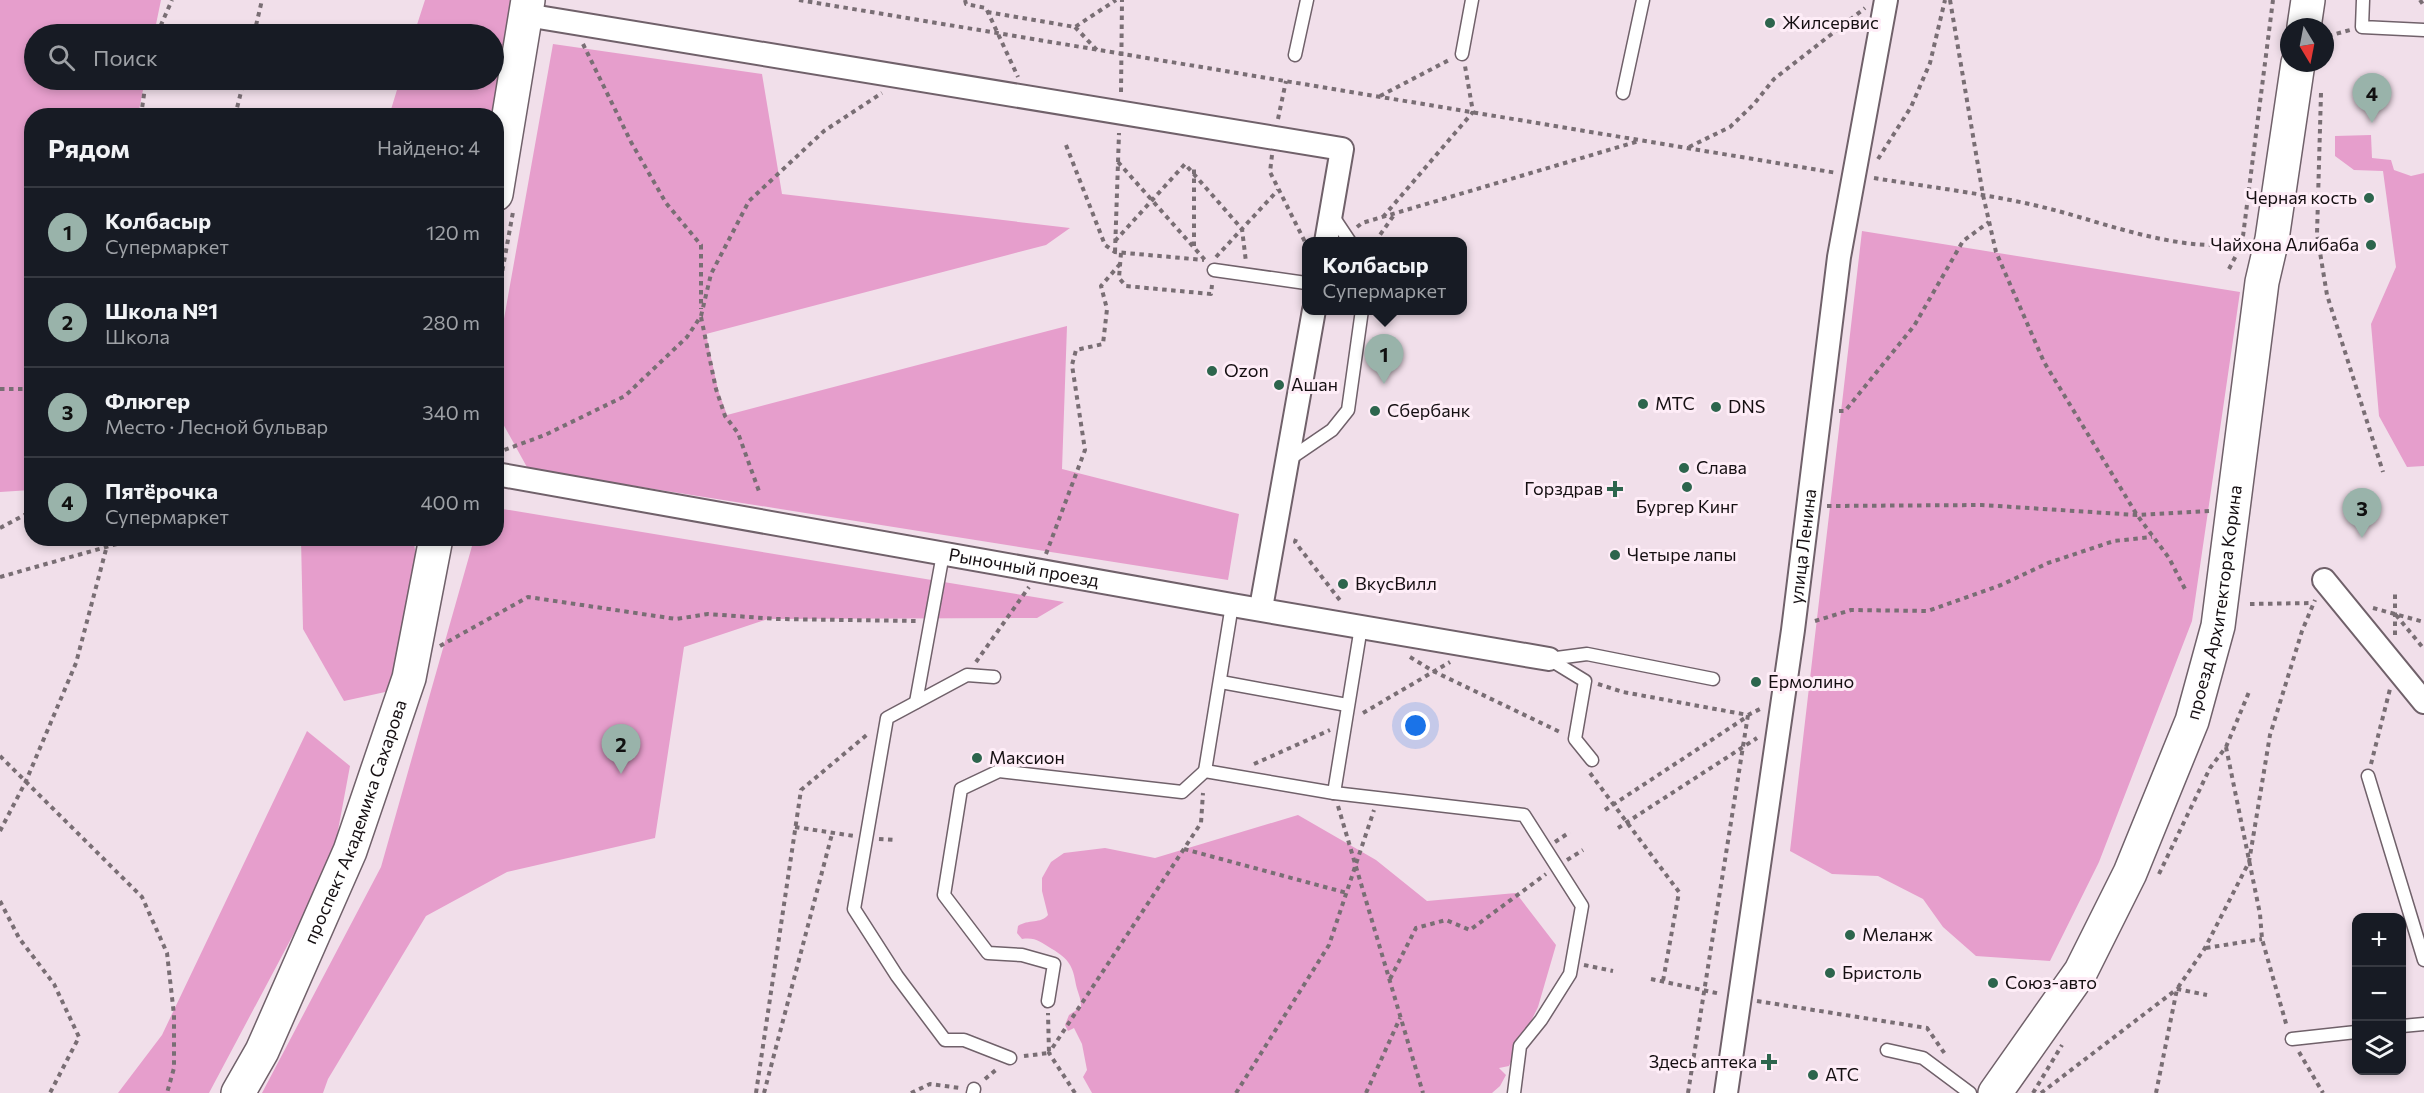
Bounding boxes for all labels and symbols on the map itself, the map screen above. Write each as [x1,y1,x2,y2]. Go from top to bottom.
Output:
place label: Жилсервис [1782,11,1879,33]
marker: Жилсервис [1763,16,1777,30]
north arrow [2280,18,2334,72]
pin: 4 [2352,74,2392,123]
place label: Черная кость [2246,186,2357,208]
marker: Черная кость [2362,191,2376,205]
place label: Чайхона Алибаба [2211,233,2359,255]
marker: Чайхона Алибаба [2364,238,2378,252]
pin: 1 [1364,334,1404,384]
place label: Ozon [1224,359,1269,381]
marker: Ozon [1205,364,1219,378]
place label: Ашан [1291,373,1338,395]
marker: Ашан [1272,378,1286,392]
place label: МТС [1655,392,1695,414]
place label: DNS [1728,395,1765,417]
marker: МТС [1636,397,1650,411]
place label: Сбербанк [1387,399,1471,421]
marker: DNS [1709,400,1723,414]
marker: Сбербанк [1368,404,1382,418]
place label: Слава [1696,456,1747,478]
marker: Слава [1677,461,1691,475]
place label: Горздрав [1524,477,1603,499]
marker: Бургер Кинг [1680,480,1694,494]
marker: Горздрав [1608,482,1622,496]
street label: проезд Архитектора Корина [2181,484,2246,722]
street label: улица Ленина [1784,487,1820,605]
pin: 3 [2342,488,2382,538]
place label: Бургер Кинг [1636,495,1738,517]
street label: Рыночный проезд [947,543,1101,591]
place label: Четыре лапы [1627,543,1737,565]
marker: Четыре лапы [1608,548,1622,562]
place label: ВкусВилл [1355,572,1437,594]
marker: ВкусВилл [1336,577,1350,591]
place label: Ермолино [1768,670,1854,692]
marker: Ермолино [1749,675,1763,689]
street label: проспект Академика Сахарова [298,697,411,947]
your location [1401,711,1430,740]
pin: 2 [602,724,640,774]
place label: Максион [989,746,1065,768]
marker: Максион [970,751,984,765]
place label: Меланж [1862,923,1933,945]
marker: Меланж [1843,928,1857,942]
place label: Бристоль [1842,961,1922,983]
marker: Бристоль [1823,966,1837,980]
place label: Союз-авто [2005,971,2097,993]
marker: Союз-авто [1986,976,2000,990]
place label: Здесь аптека [1649,1050,1757,1072]
marker: Здесь аптека [1762,1055,1776,1069]
place label: АТС [1825,1063,1859,1085]
marker: АТС [1806,1068,1820,1082]

